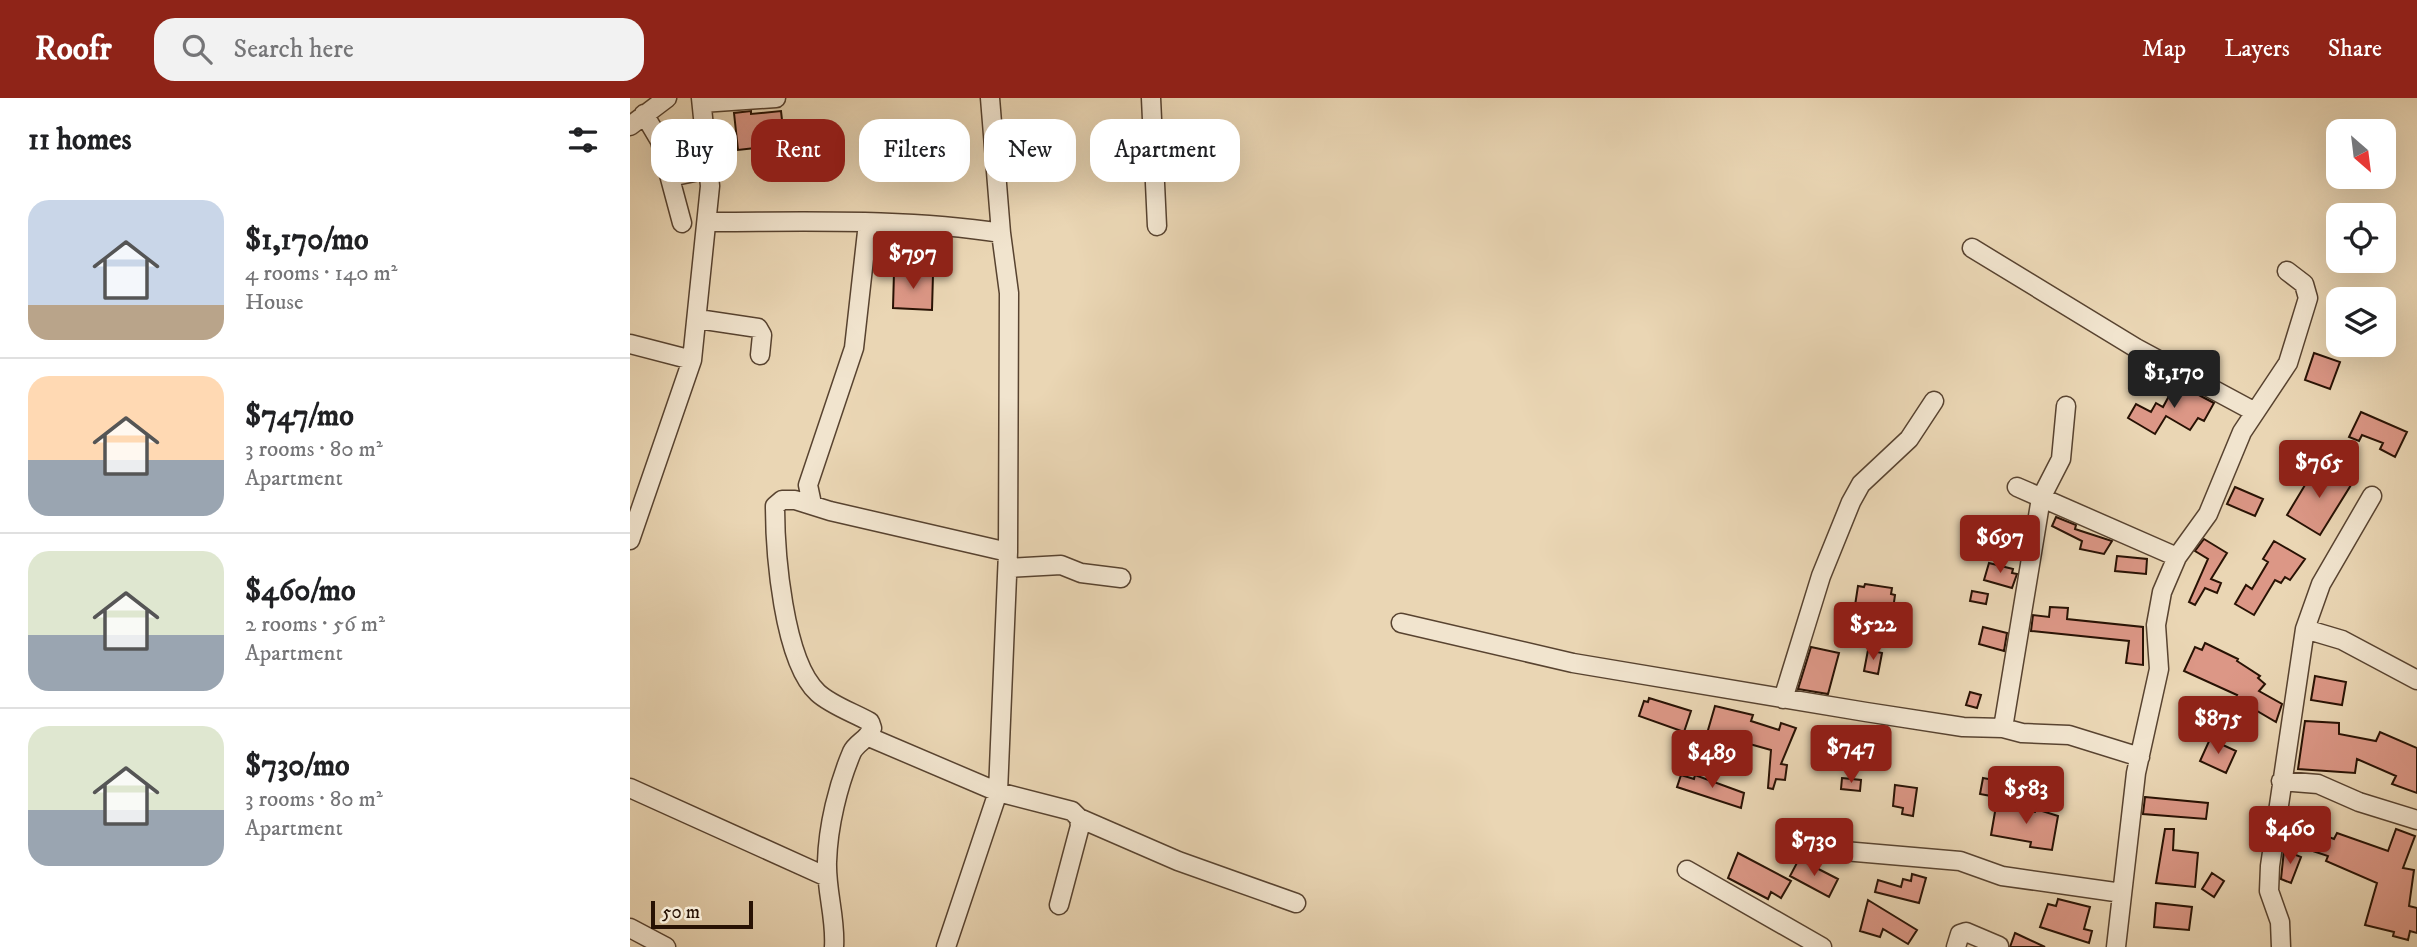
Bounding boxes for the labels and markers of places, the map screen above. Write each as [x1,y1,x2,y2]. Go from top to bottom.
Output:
pin: $797 [872,232,954,291]
pin: $1,170 [2117,350,2231,410]
pin: $765 [2278,440,2360,500]
pin: $697 [1959,516,2041,575]
pin: $522 [1832,602,1914,662]
pin: $875 [2177,696,2259,756]
pin: $747 [1810,726,1892,785]
pin: $489 [1671,730,1753,790]
pin: $583 [1985,766,2067,826]
pin: $460 [2249,806,2331,866]
pin: $730 [1773,818,1855,878]

